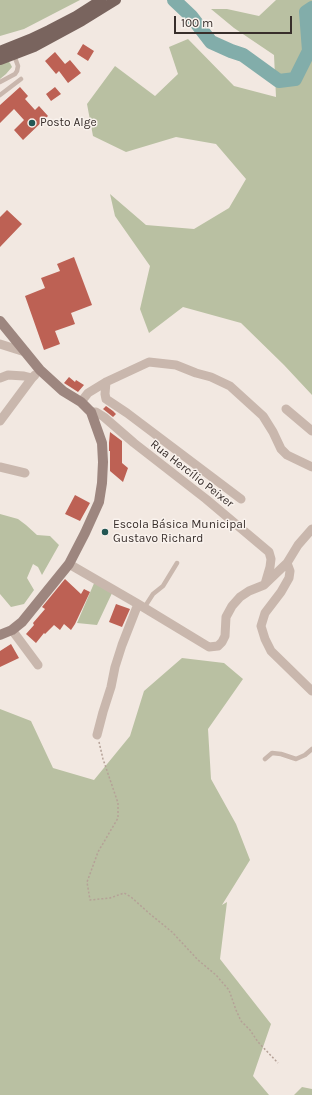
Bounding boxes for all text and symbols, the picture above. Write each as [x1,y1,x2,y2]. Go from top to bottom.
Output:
scale bar [176,8,294,34]
text: 100 m [181,16,213,30]
place label: Posto Alge [40,116,97,130]
marker: Posto Alge [27,118,37,128]
street label: Rua Hercílio Peixer [147,437,237,511]
place label: Escola Básica Municipal Gustavo Richard [113,518,246,546]
marker: Escola Básica Municipal Gustavo Richard [100,527,110,537]

